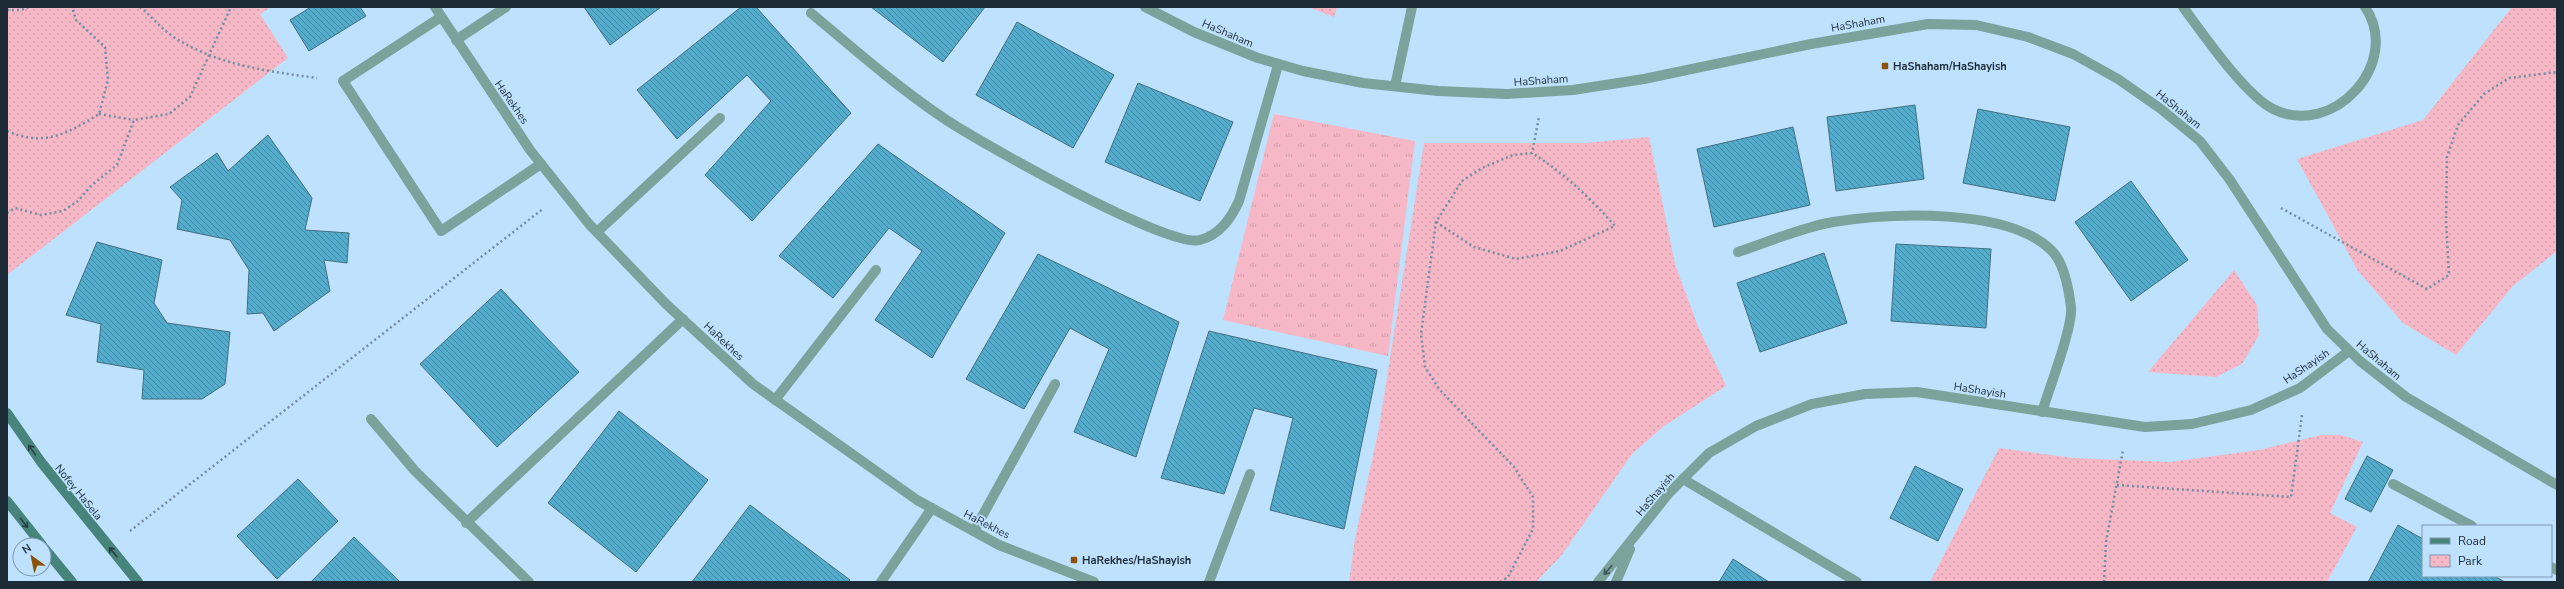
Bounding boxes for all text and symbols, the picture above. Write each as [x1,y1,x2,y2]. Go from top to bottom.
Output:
street label: HaShaham [1830,11,1886,36]
street label: HaShaham [1200,16,1256,51]
place label: HaShaham/HaShayish [1893,59,2007,74]
marker: HaShaham/HaShayish [1880,61,1890,71]
street label: HaShaham [1513,71,1569,90]
street label: HaRekhes [491,77,532,127]
street label: HaShaham [2153,86,2205,132]
street label: HaRekhes [700,319,747,364]
street label: HaShaham [2353,337,2404,384]
street label: HaShayish [2280,345,2332,387]
street label: HaShayish [1953,379,2007,402]
one-way arrow [28,445,36,456]
street label: Nofey HaSela [51,461,106,524]
street label: HaShayish [1633,469,1678,519]
street label: HaRekhes [961,506,1013,543]
one-way arrow [20,518,29,529]
legend [2422,525,2552,577]
text: Road [2458,533,2486,549]
north arrow [12,537,52,577]
text: N [19,541,34,558]
one-way arrow [108,547,117,557]
place label: HaRekhes/HaShayish [1082,553,1191,568]
text: Park [2458,553,2483,569]
marker: HaRekhes/HaShayish [1069,555,1079,565]
one-way arrow [1604,564,1613,575]

